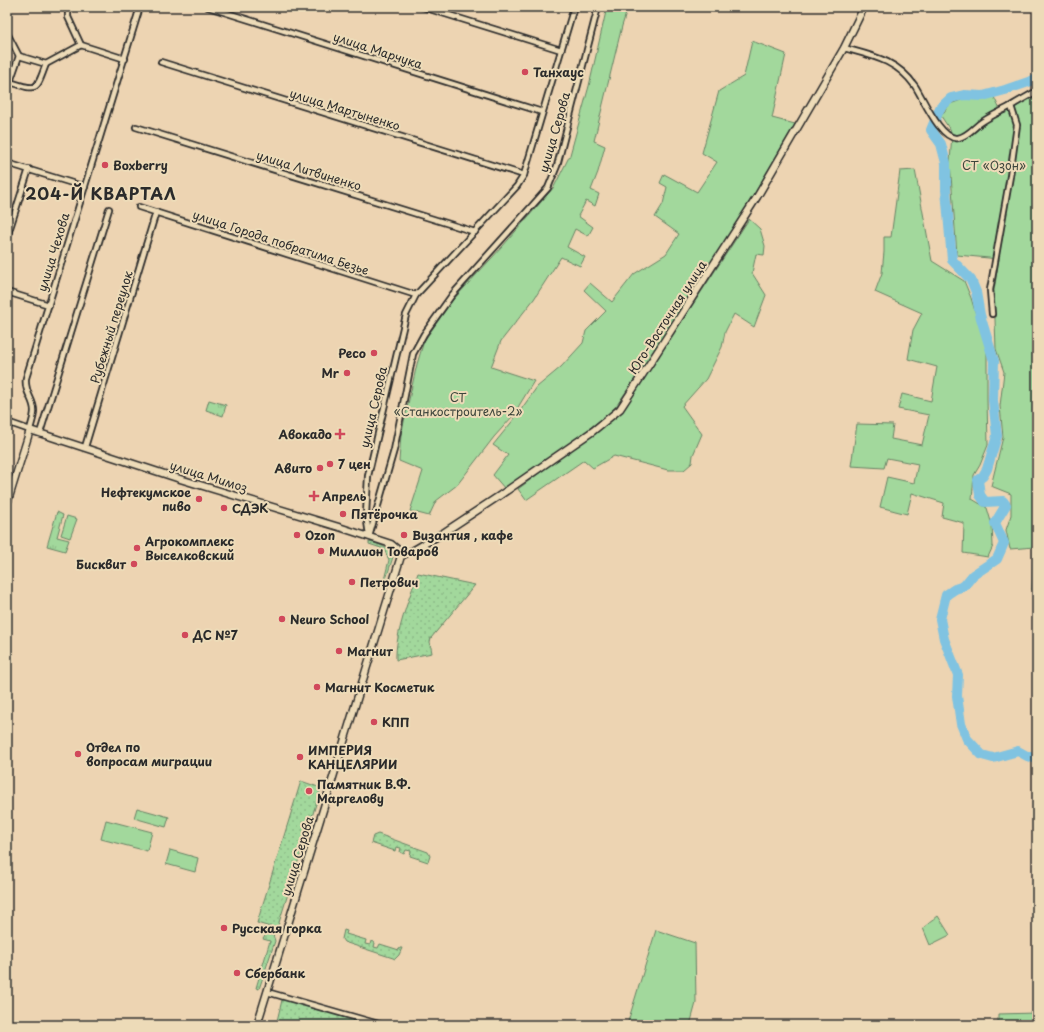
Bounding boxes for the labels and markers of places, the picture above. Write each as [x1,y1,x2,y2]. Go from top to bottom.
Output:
place label: Танхаус [533,63,584,81]
marker: Танхаус [520,67,530,77]
place label: Boxberry [113,156,168,174]
marker: Boxberry [100,160,110,170]
place label: Ресо [338,344,366,362]
marker: Ресо [369,348,379,358]
place label: Mr [322,364,340,382]
marker: Mr [342,368,352,378]
place label: Авокадо [278,425,332,443]
marker: Авокадо [335,429,345,439]
place label: 7 цен [338,455,371,473]
place label: Авито [274,459,312,477]
marker: 7 цен [325,459,335,469]
marker: Авито [315,463,325,473]
place label: Нефтекумское пиво [101,483,191,515]
place label: Апрель [321,487,367,505]
marker: Апрель [309,491,319,501]
marker: Нефтекумское пиво [194,494,204,504]
place label: СДЭК [232,499,268,517]
marker: СДЭК [219,503,229,513]
place label: Пятёрочка [351,505,418,523]
marker: Пятёрочка [338,509,348,519]
place label: Ozon [305,526,335,544]
place label: Византия , кафе [412,526,513,544]
marker: Ozon [292,530,302,540]
marker: Византия , кафе [399,530,409,540]
place label: Агрокомплекс Выселковский [144,532,235,564]
place label: Миллион Товаров [329,542,439,560]
marker: Агрокомплекс Выселковский [132,543,142,553]
marker: Миллион Товаров [316,546,326,556]
place label: Бисквит [76,555,127,573]
marker: Бисквит [129,559,139,569]
place label: Петрович [360,573,418,591]
marker: Петрович [347,577,357,587]
place label: Neuro School [290,610,370,628]
marker: Neuro School [277,614,287,624]
place label: ДС №7 [192,626,238,644]
marker: ДС №7 [180,630,190,640]
place label: Магнит [347,642,393,660]
marker: Магнит [334,646,344,656]
place label: Магнит Косметик [325,678,435,696]
marker: Магнит Косметик [312,682,322,692]
place label: КПП [382,713,410,731]
marker: КПП [369,717,379,727]
place label: Отдел по вопросам миграции [86,738,212,770]
place label: ИМПЕРИЯ КАНЦЕЛЯРИИ [308,741,398,773]
marker: Отдел по вопросам миграции [73,749,83,759]
marker: ИМПЕРИЯ КАНЦЕЛЯРИИ [295,752,305,762]
place label: Памятник В.Ф. Маргелову [317,775,411,807]
marker: Памятник В.Ф. Маргелову [304,786,314,796]
place label: Русская горка [232,919,322,937]
marker: Русская горка [219,923,229,933]
place label: Сбербанк [245,964,306,982]
marker: Сбербанк [232,968,242,978]

